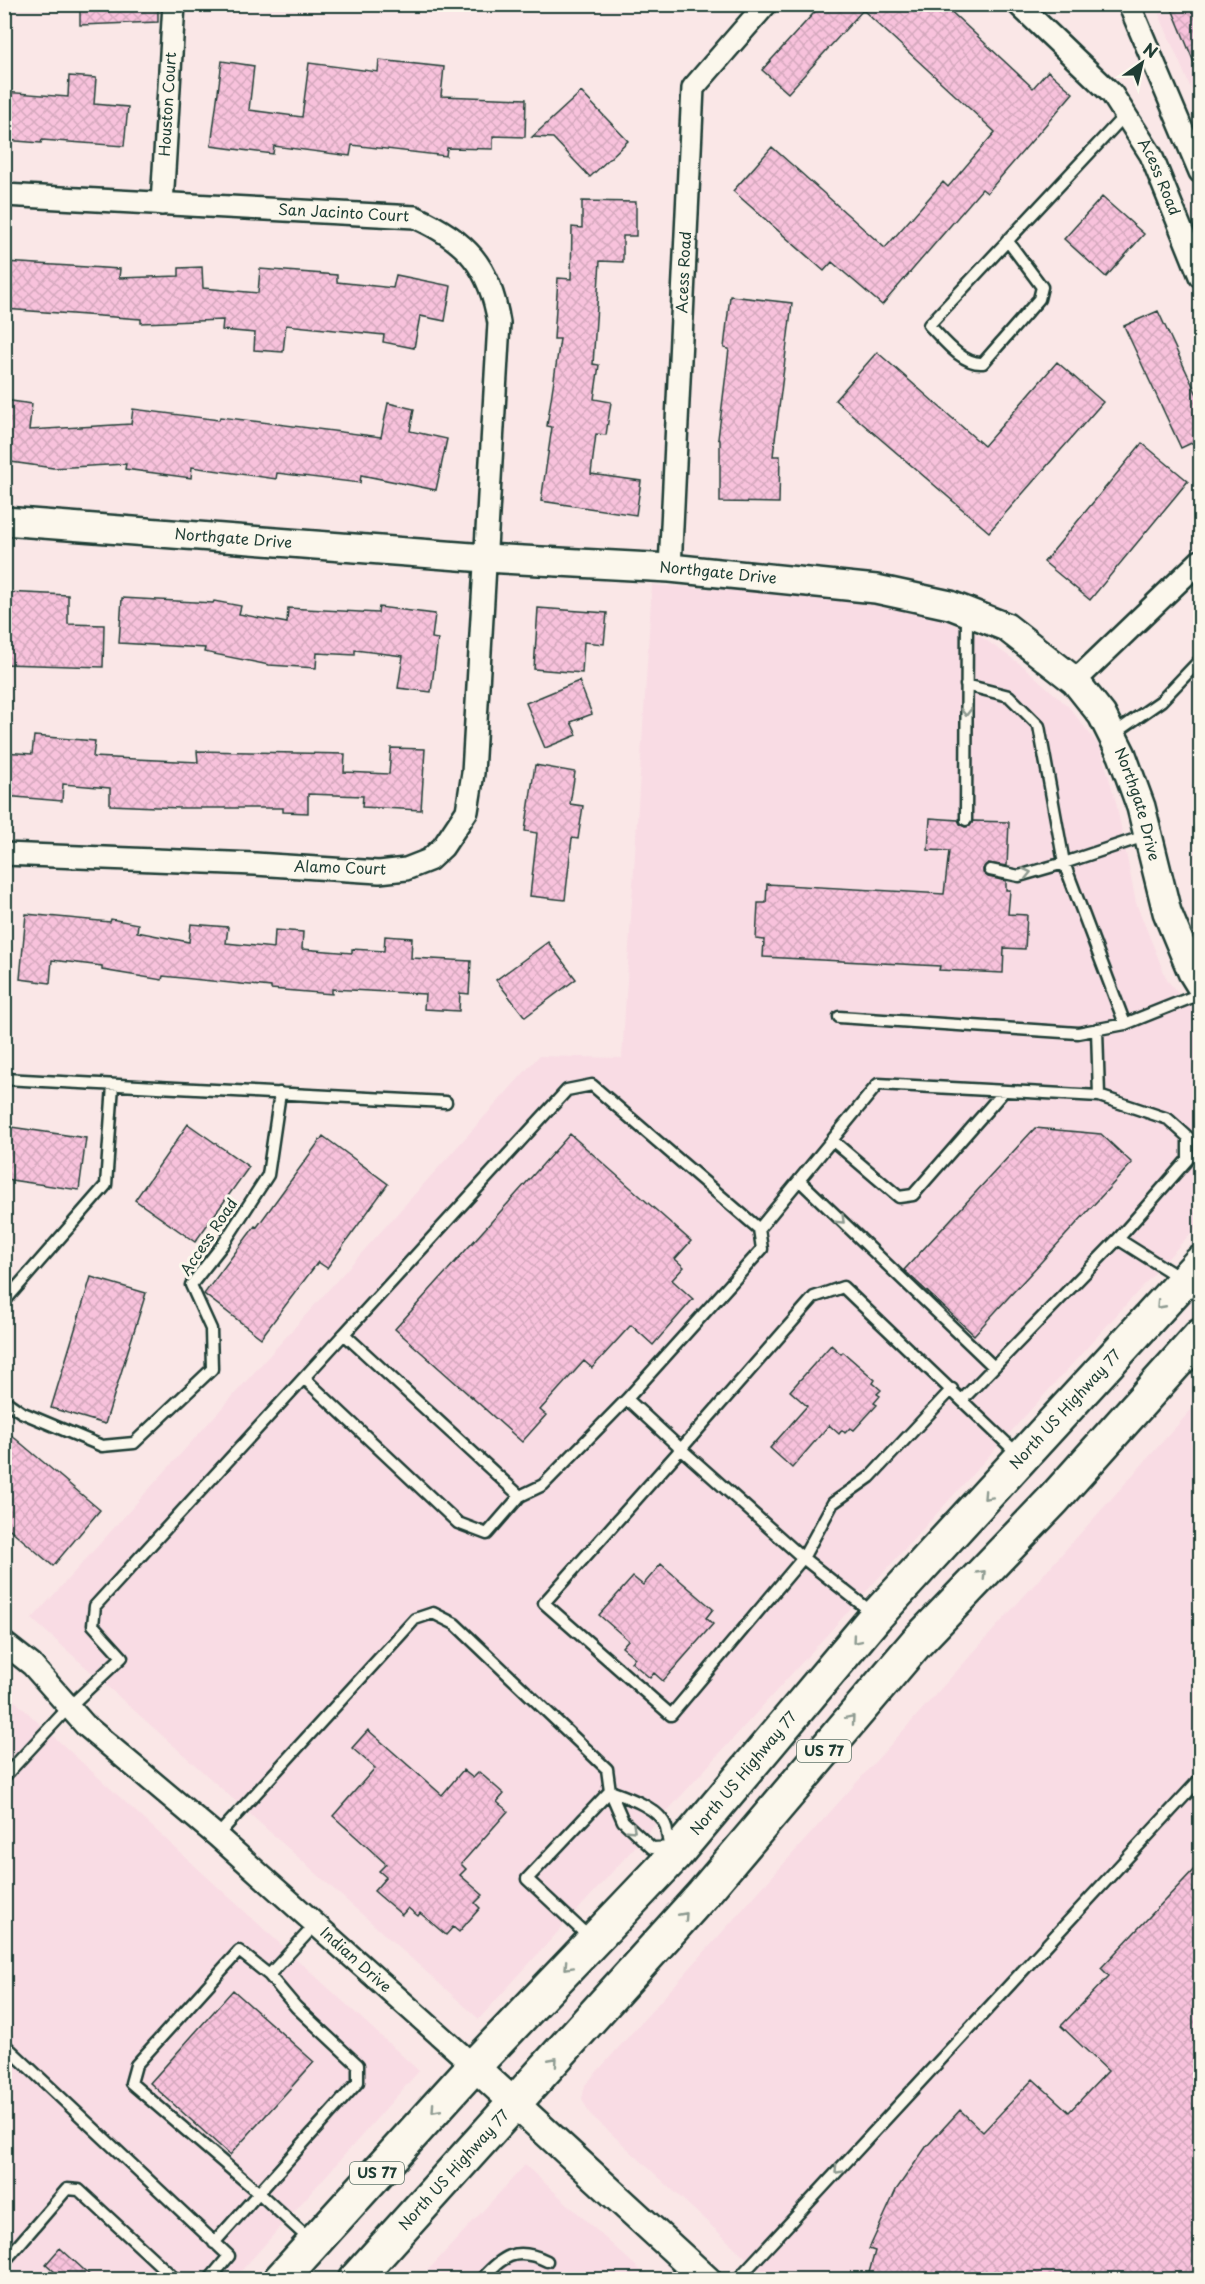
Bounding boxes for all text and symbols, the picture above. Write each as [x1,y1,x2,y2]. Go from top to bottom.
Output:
north arrow [1112,33,1172,93]
text: N [1139,36,1163,63]
street label: Houston Court [152,51,181,157]
street label: Acess Road [1133,133,1187,219]
street label: San Jacinto Court [277,197,410,227]
street label: Acess Road [669,231,696,314]
street label: Northgate Drive [174,521,293,553]
street label: Northgate Drive [659,554,778,589]
one-way arrow [960,708,972,717]
street label: Northgate Drive [1110,743,1167,863]
street label: Alamo Court [294,853,387,880]
one-way arrow [1022,868,1032,881]
street label: Access Road [173,1193,242,1280]
one-way arrow [834,1213,845,1224]
one-way arrow [1156,1299,1167,1309]
street label: North US Highway 77 [1003,1343,1126,1474]
one-way arrow [983,1490,994,1500]
one-way arrow [974,1571,985,1582]
one-way arrow [852,1633,863,1644]
street label: North US Highway 77 [684,1705,802,1839]
one-way arrow [844,1715,855,1726]
road number: US 77 [797,1740,851,1762]
one-way arrow [625,1822,636,1833]
one-way arrow [677,1912,688,1922]
street label: Indian Drive [316,1921,397,1997]
one-way arrow [564,1959,575,1970]
one-way arrow [547,2057,558,2068]
street label: North US Highway 77 [392,2103,514,2235]
one-way arrow [431,2103,442,2113]
road number: US 77 [350,2162,404,2184]
one-way arrow [835,2163,846,2174]

